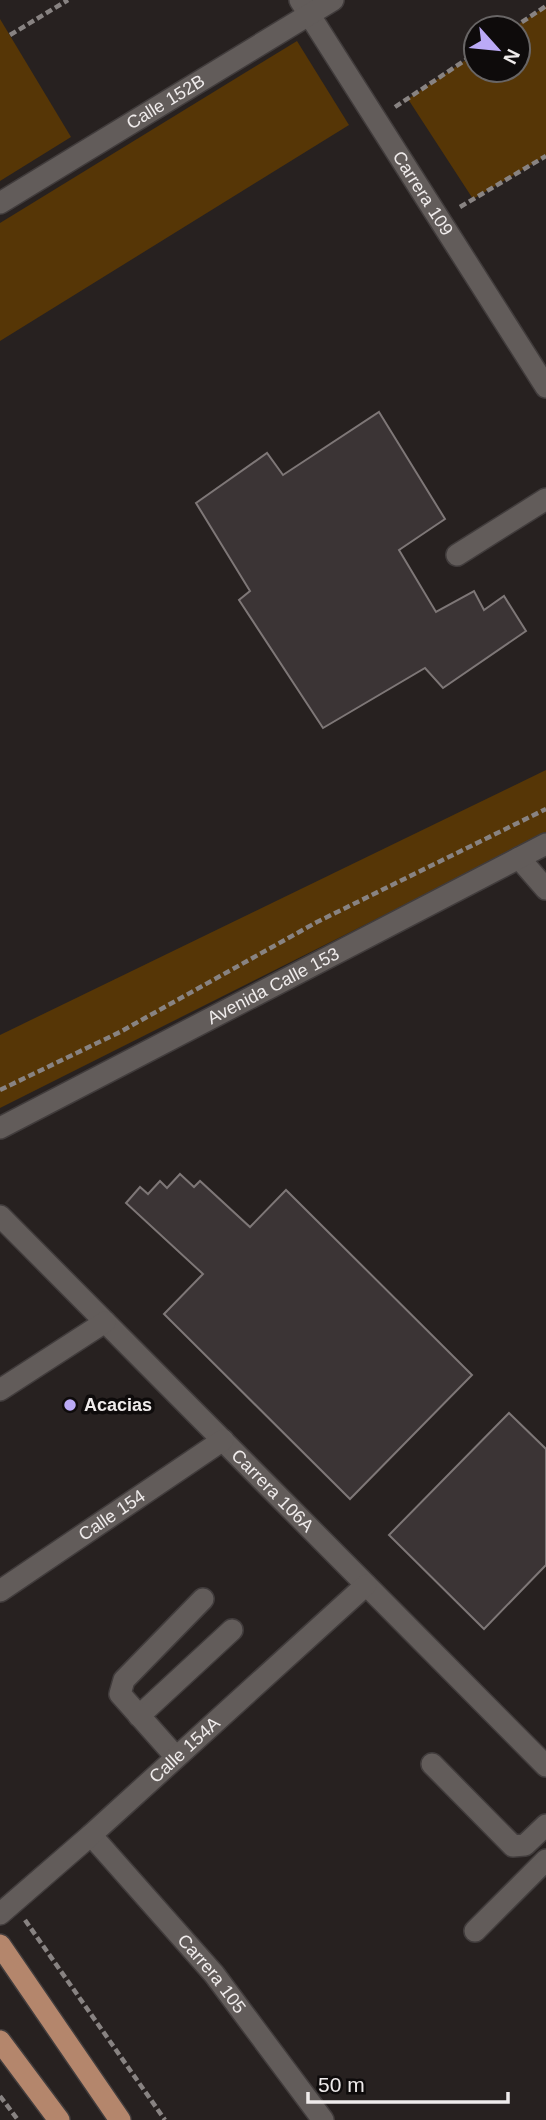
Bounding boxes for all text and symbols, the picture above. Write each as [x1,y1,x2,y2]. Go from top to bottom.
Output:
north arrow [462,14,532,84]
text: N [499,46,524,67]
street label: Calle 152B [123,71,208,133]
street label: Carrera 109 [389,147,457,239]
street label: Avenida Calle 153 [204,943,343,1028]
place label: Acacias [84,1395,152,1415]
marker: Acacias [62,1397,78,1413]
street label: Carrera 106A [227,1445,318,1536]
street label: Calle 154 [75,1486,149,1545]
street label: Calle 154A [145,1713,224,1787]
street label: Carrera 105 [174,1930,250,2017]
scale bar [308,2060,508,2104]
text: 50 m [318,2073,365,2096]

